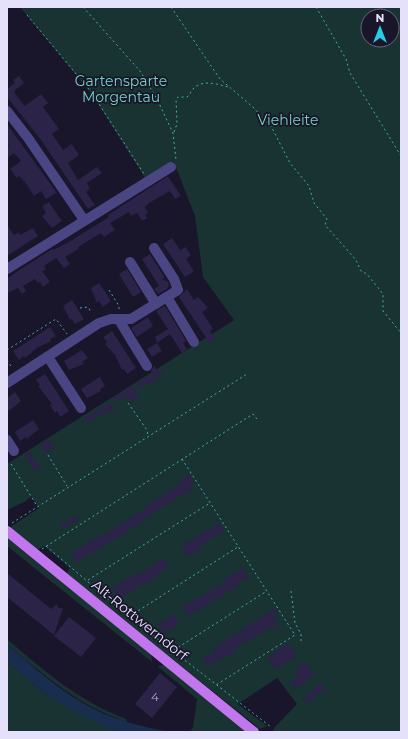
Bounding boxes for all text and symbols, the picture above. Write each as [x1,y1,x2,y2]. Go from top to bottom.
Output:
north arrow [360,8,400,48]
text: N [376,11,384,25]
park label: Gartensparte Morgentau [75,72,167,106]
park label: Viehleite [258,111,318,129]
street label: Alt-Rottwerndorf [88,576,193,665]
house number: 4 [151,689,159,704]

